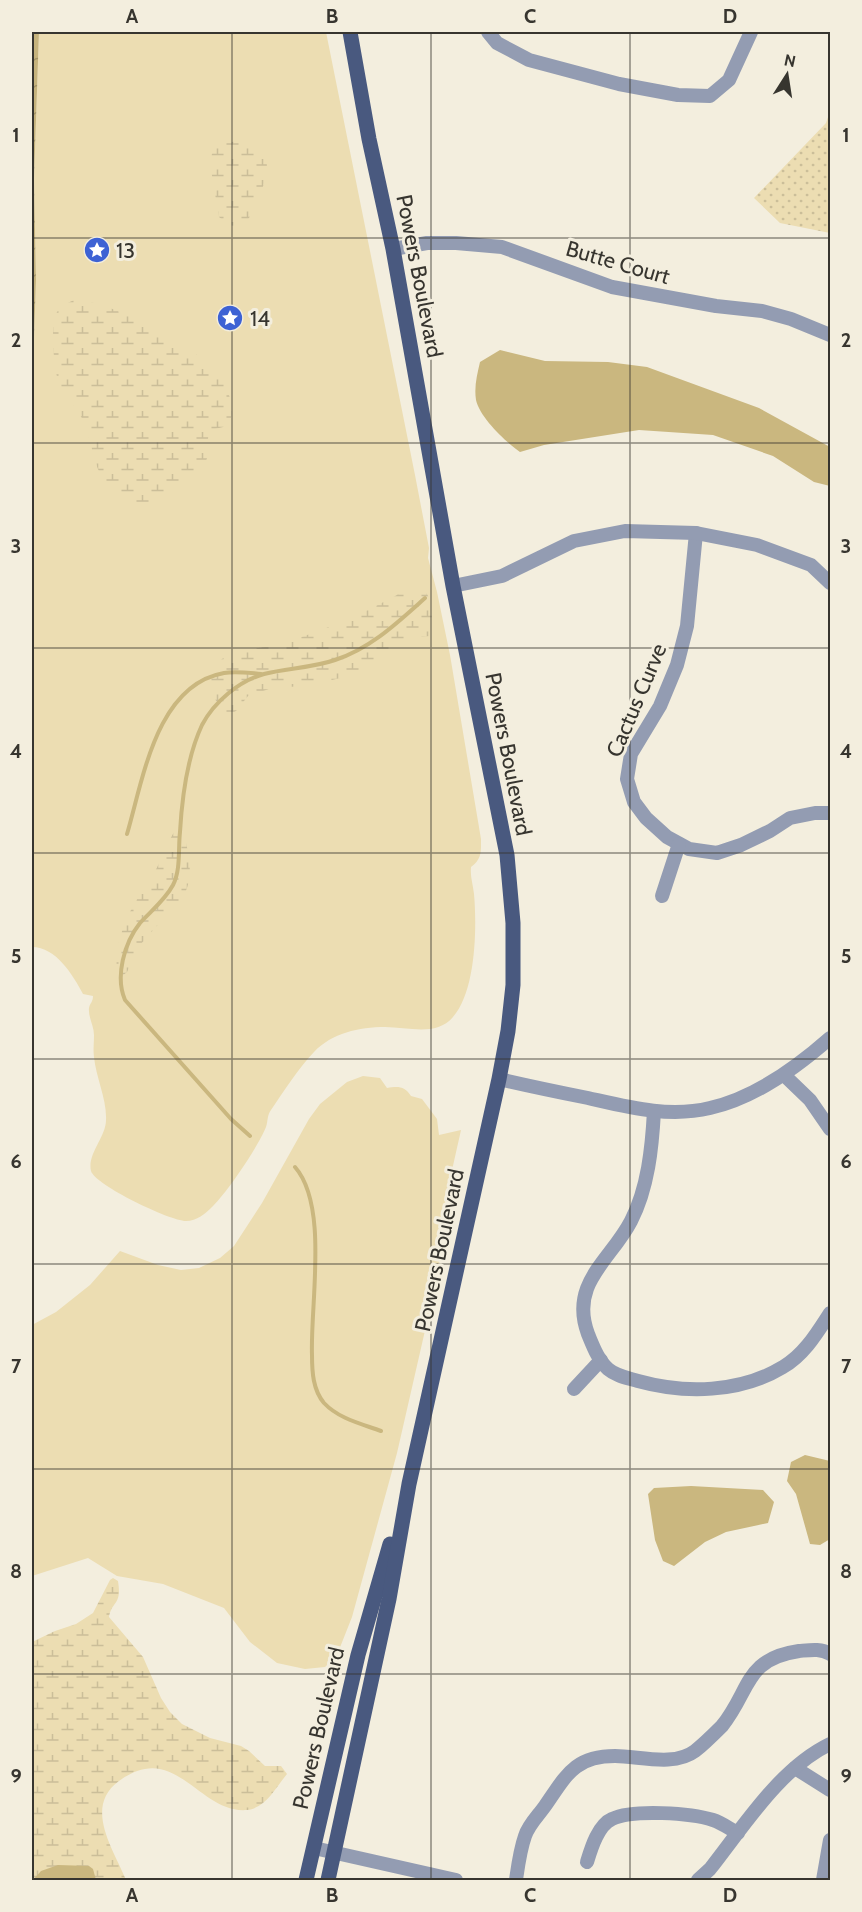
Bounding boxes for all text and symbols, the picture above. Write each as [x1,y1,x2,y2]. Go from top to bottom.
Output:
text: A [126,4,139,28]
text: B [326,4,338,28]
text: C [524,4,536,28]
text: D [723,4,737,28]
north arrow [757,45,817,105]
text: N [783,50,798,71]
text: 1 [12,123,20,147]
text: 1 [842,123,850,147]
street label: Powers Boulevard [390,192,449,360]
place icon: 13 [82,235,112,265]
street label: Butte Court [563,235,673,290]
place label: 13 [116,237,135,264]
place icon: 14 [215,303,245,333]
place label: 14 [250,305,270,332]
text: 2 [11,328,21,352]
text: 2 [841,328,851,352]
text: 3 [11,534,21,558]
text: 3 [841,534,851,558]
street label: Cactus Curve [600,639,672,761]
street label: Powers Boulevard [479,670,538,838]
text: 4 [10,739,22,763]
text: 4 [840,739,852,763]
text: 5 [11,944,21,968]
text: 5 [841,944,851,968]
text: 6 [10,1149,22,1173]
text: 6 [840,1149,852,1173]
street label: Powers Boulevard [409,1166,470,1334]
text: 7 [11,1354,22,1378]
text: 7 [841,1354,852,1378]
text: 8 [10,1559,22,1583]
text: 8 [840,1559,852,1583]
street label: Powers Boulevard [287,1644,350,1812]
text: 9 [10,1764,22,1788]
text: 9 [840,1764,852,1788]
text: A [126,1883,139,1907]
text: B [326,1883,338,1907]
text: C [524,1883,536,1907]
text: D [723,1883,737,1907]

